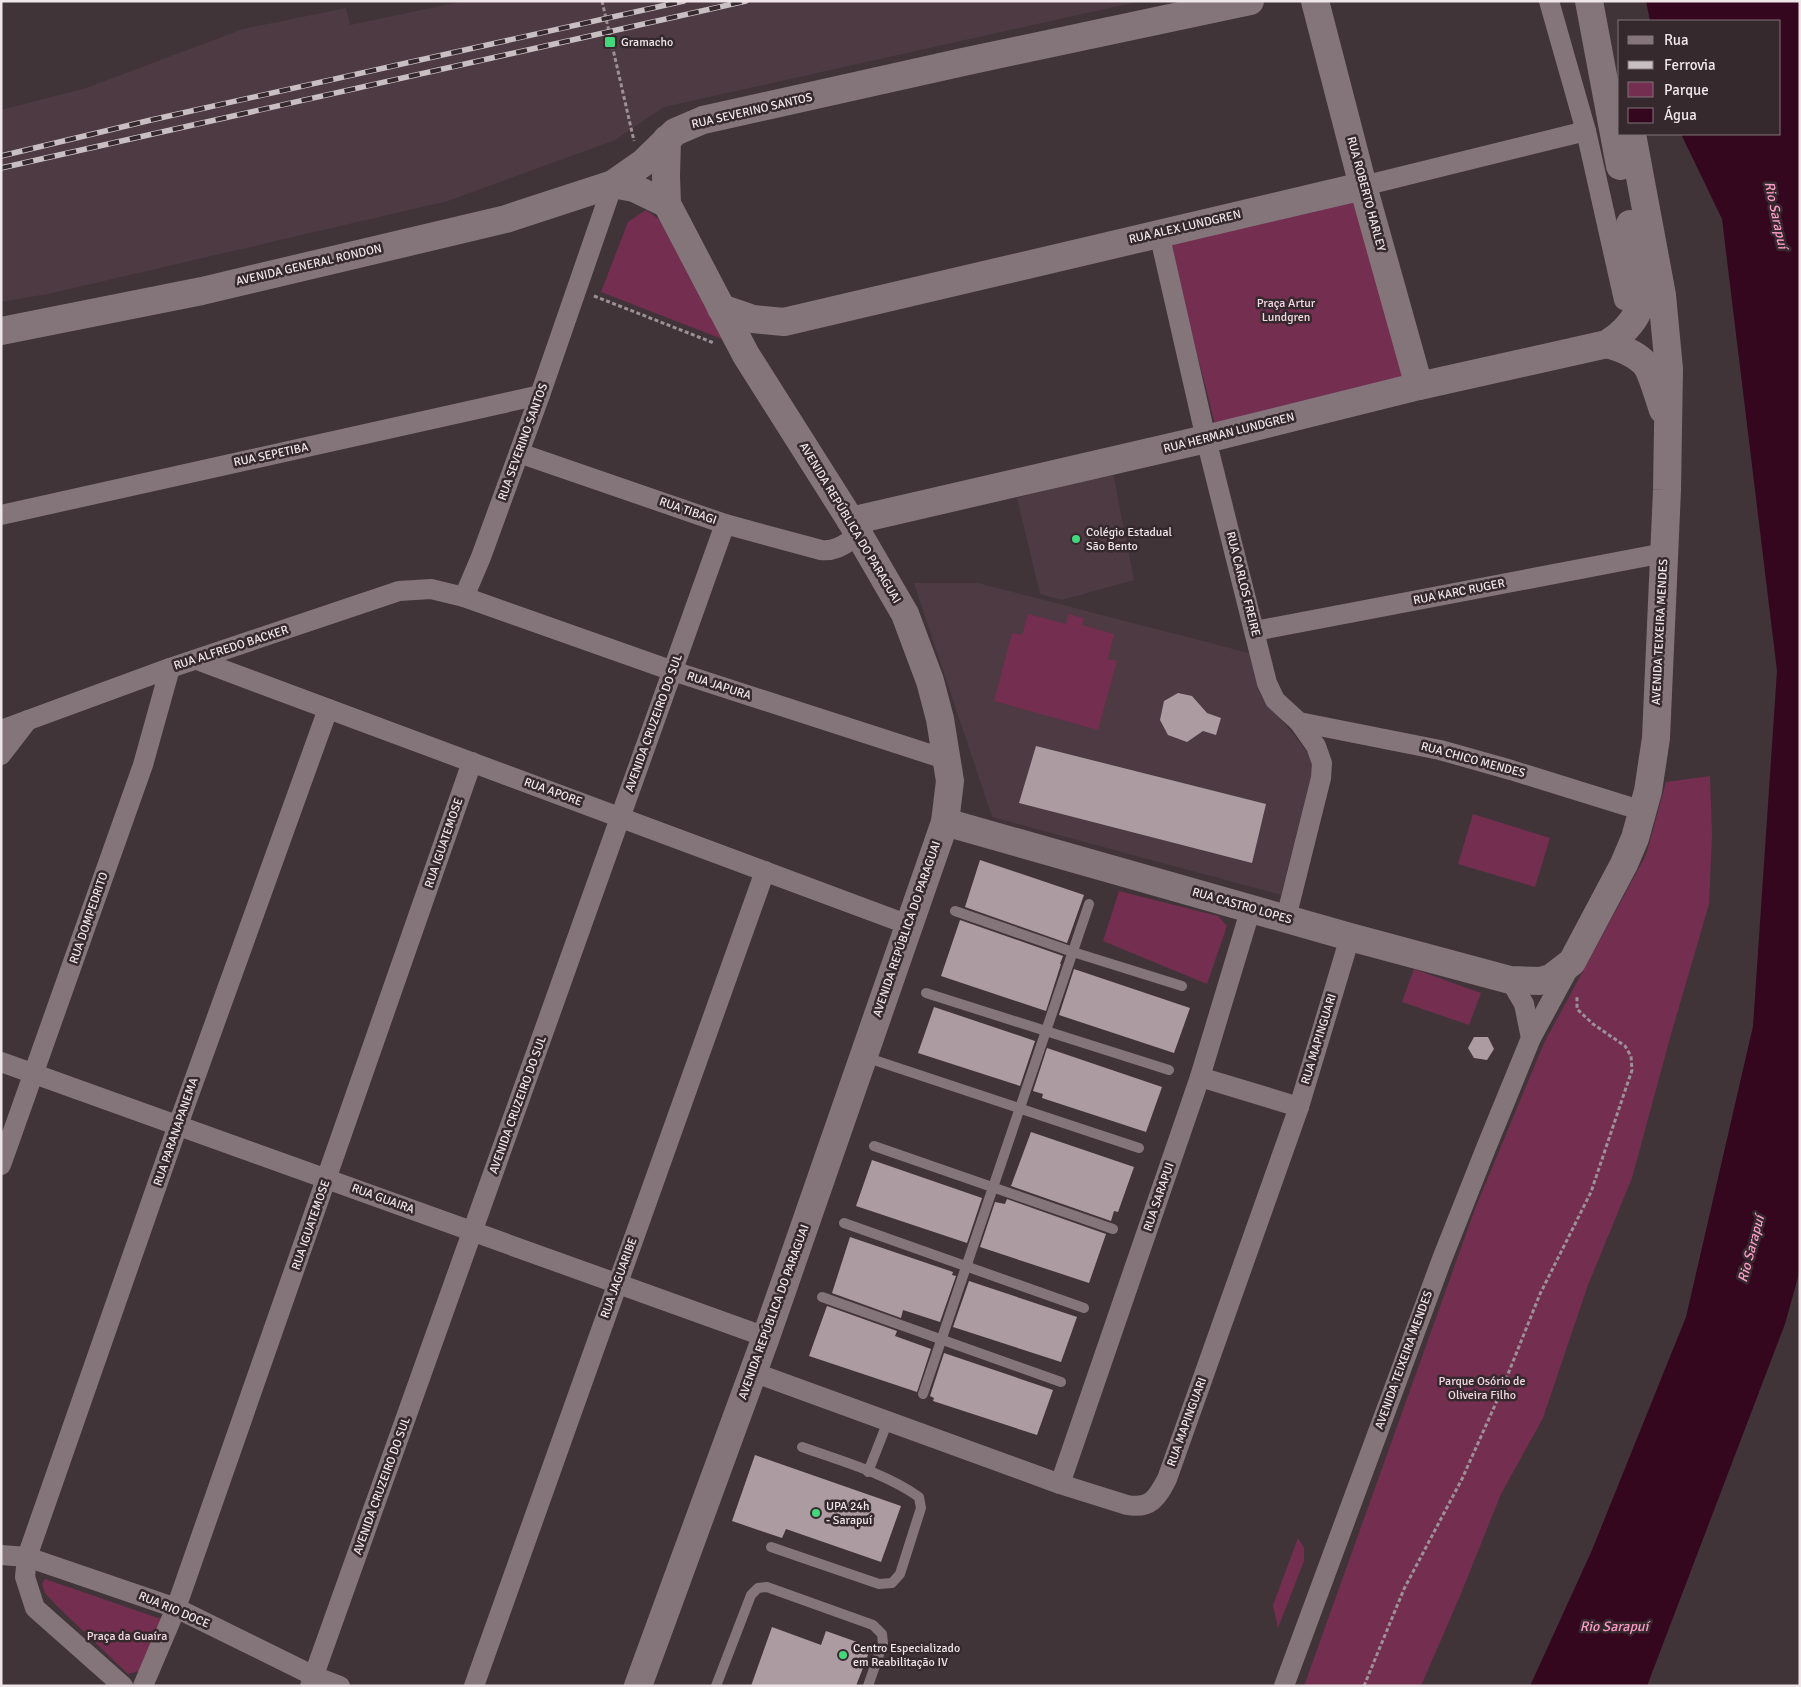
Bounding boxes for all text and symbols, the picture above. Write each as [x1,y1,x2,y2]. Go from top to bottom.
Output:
legend [1618,20,1781,135]
text: Rua [1664,31,1689,49]
marker: Gramacho [603,35,617,49]
place label: Gramacho [621,35,673,50]
text: Ferrovia [1664,56,1716,74]
text: Parque [1664,81,1709,99]
street label: RUA SEVERINO SANTOS [690,90,814,132]
text: Água [1664,105,1697,124]
street label: RUA ROBERTO HARLEY [1343,135,1389,253]
water label: Rio Sarapuí [1761,180,1792,253]
street label: RUA ALEX LUNDGREN [1128,207,1242,247]
street label: AVENIDA GENERAL RONDON [235,241,383,289]
park label: Praça Artur Lundgren [1257,296,1316,325]
street label: RUA SEVERINO SANTOS [495,381,551,503]
street label: RUA HERMAN LUNDGREN [1162,409,1296,457]
street label: RUA SEPETIBA [232,440,310,470]
street label: AVENIDA REPÚBLICA DO PARAGUAI [796,440,904,606]
street label: RUA TIBAGI [657,494,719,528]
place label: Colégio Estadual São Bento [1086,525,1173,554]
street label: RUA CARLOS FREIRE [1223,530,1263,638]
marker: Colégio Estadual São Bento [1070,533,1082,545]
street label: AVENIDA TEIXEIRA MENDES [1649,558,1671,705]
street label: RUA KARC RUGER [1412,576,1506,608]
street label: RUA ALFREDO BACKER [172,622,290,674]
street label: AVENIDA CRUZEIRO DO SUL [622,652,686,794]
street label: RUA JAPURA [685,669,754,704]
street label: RUA CHICO MENDES [1419,739,1527,781]
street label: RUA APORE [522,775,584,810]
street label: RUA IGUATEMOSE [422,796,466,890]
street label: AVENIDA REPÚBLICA DO PARAGUAI [870,839,944,1019]
street label: RUA DOMPEDRITO [66,870,112,966]
street label: RUA CASTRO LOPES [1190,885,1294,928]
street label: RUA MAPINGUARI [1298,992,1340,1086]
street label: AVENIDA CRUZEIRO DO SUL [486,1034,550,1176]
street label: RUA PARANAPANEMA [150,1075,202,1188]
street label: RUA SARAPUI [1140,1161,1178,1233]
street label: RUA IGUATEMOSE [289,1178,333,1272]
street label: RUA GUAIRA [350,1181,417,1218]
water label: Rio Sarapuí [1734,1211,1769,1284]
street label: AVENIDA REPÚBLICA DO PARAGUAI [735,1222,813,1402]
street label: RUA JAGUARIBE [597,1235,641,1320]
street label: AVENIDA TEIXEIRA MENDES [1372,1288,1436,1431]
park label: Parque Osório de Oliveira Filho [1439,1374,1525,1403]
street label: RUA MAPINGUARI [1164,1375,1210,1469]
street label: AVENIDA CRUZEIRO DO SUL [350,1415,414,1557]
place label: UPA 24h - Sarapuí [826,1499,873,1528]
marker: UPA 24h - Sarapuí [810,1507,822,1519]
street label: RUA RIO DOCE [136,1588,212,1632]
water label: Rio Sarapuí [1580,1618,1651,1635]
park label: Praça da Guaíra [87,1629,167,1644]
place label: Centro Especializado em Reabilitação IV [853,1641,960,1670]
marker: Centro Especializado em Reabilitação IV [837,1649,849,1661]

